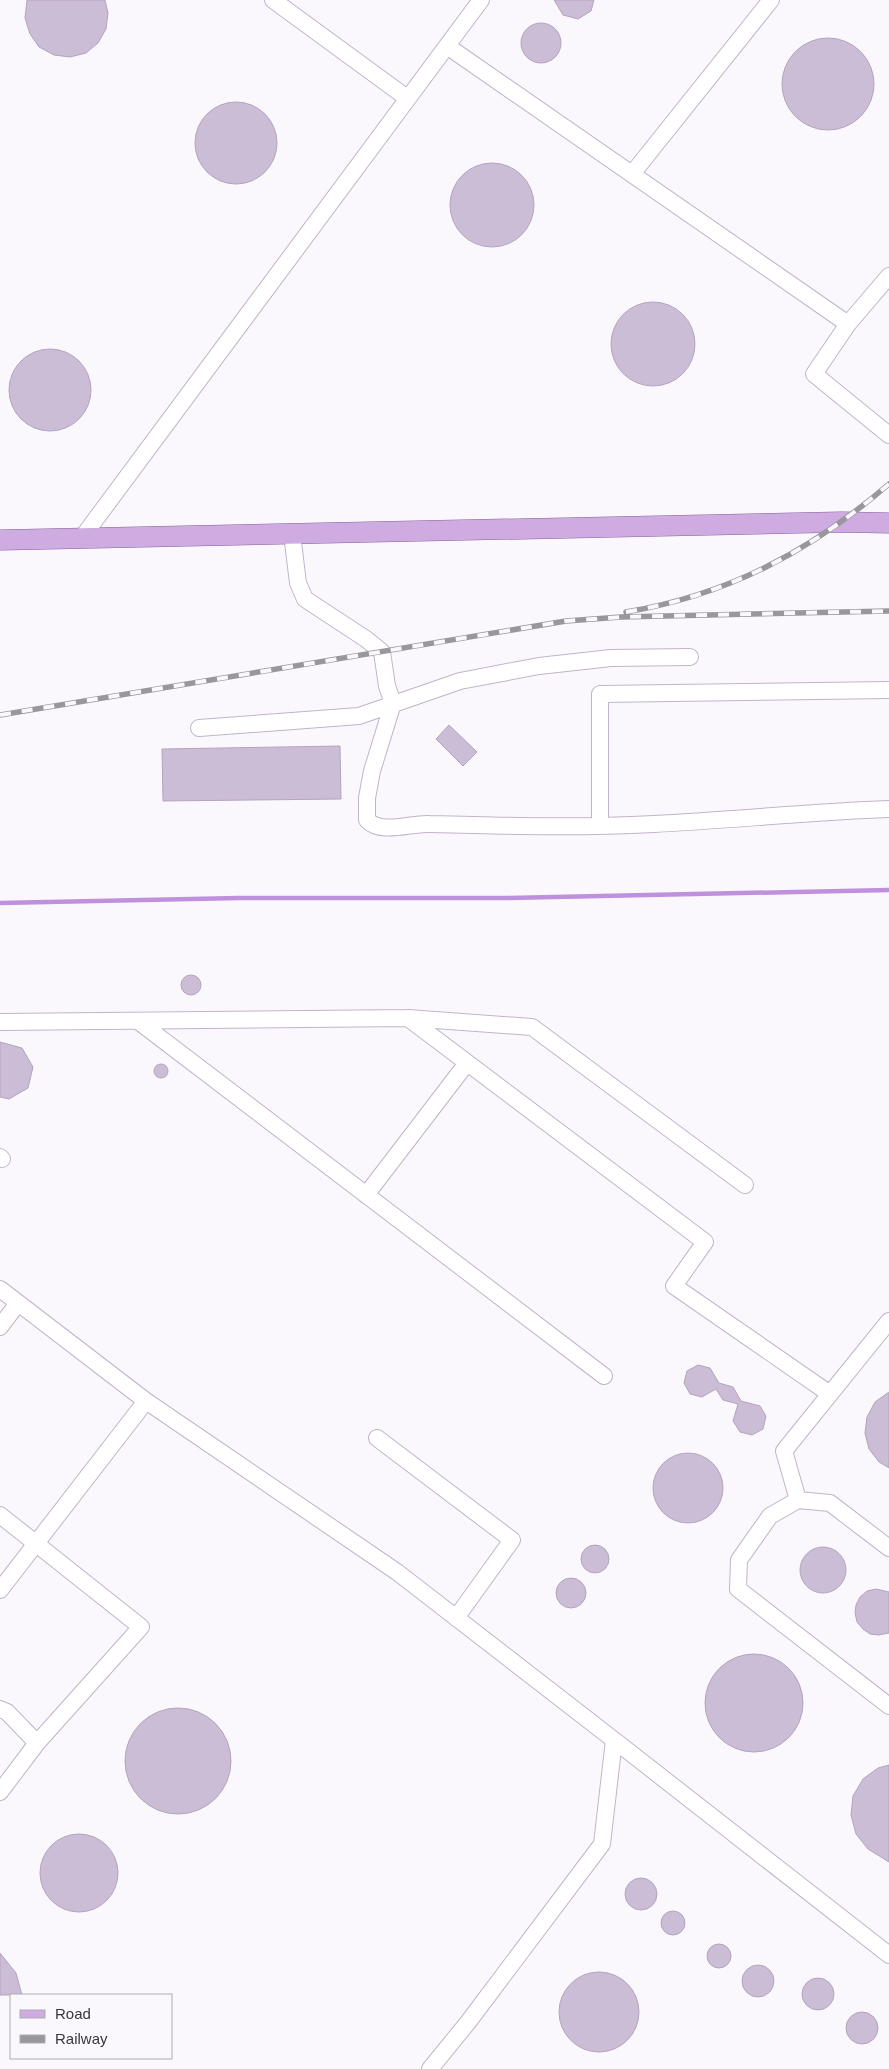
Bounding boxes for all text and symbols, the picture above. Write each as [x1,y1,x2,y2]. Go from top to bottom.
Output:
legend [10,1994,172,2059]
text: Road [55,2005,91,2022]
text: Railway [55,2030,108,2047]

